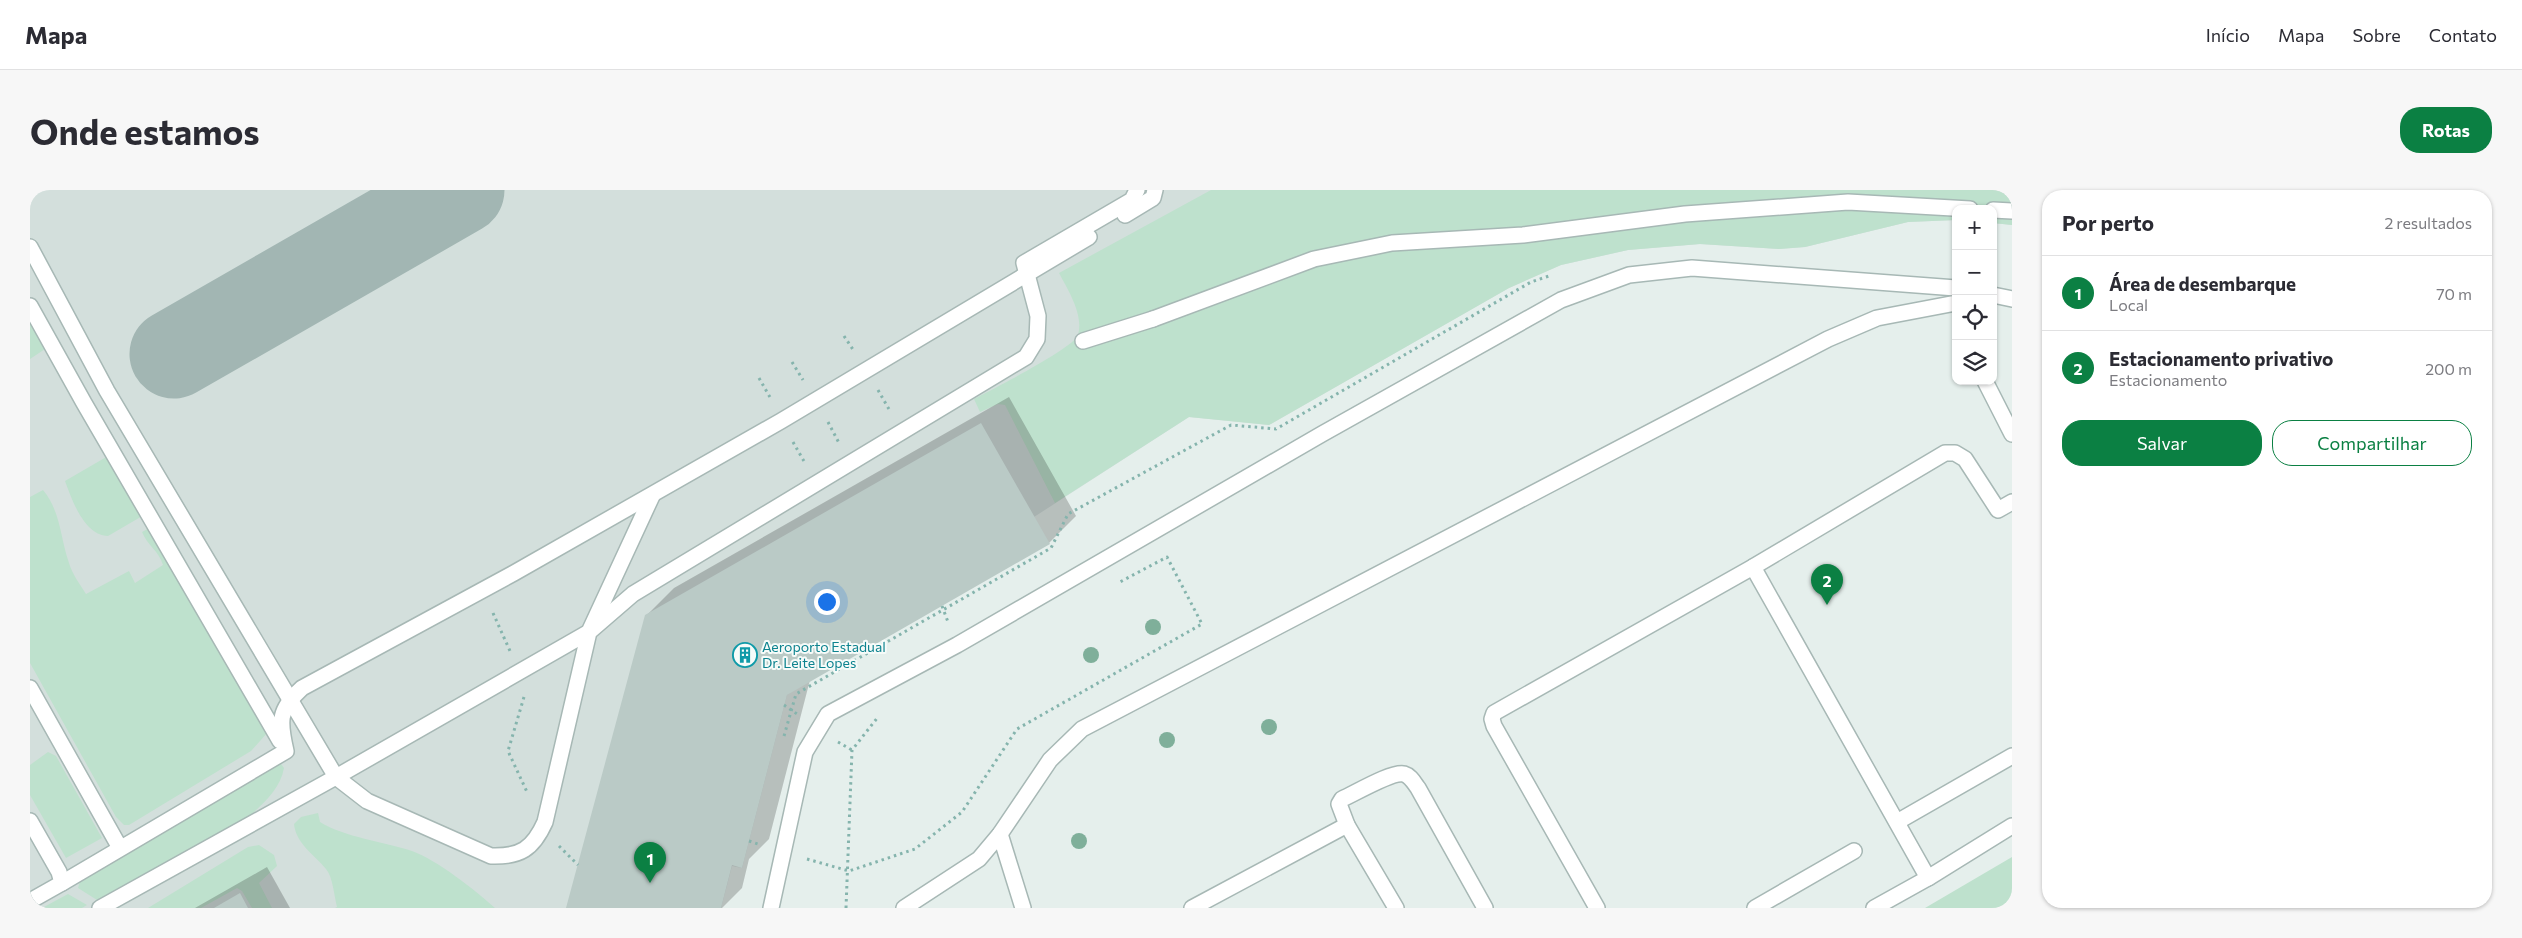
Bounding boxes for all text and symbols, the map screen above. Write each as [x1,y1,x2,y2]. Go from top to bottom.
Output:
text: Mapa [25,20,87,49]
text: Início [2206,24,2250,46]
text: Mapa [2278,24,2324,46]
text: Sobre [2352,24,2401,46]
text: Contato [2429,24,2497,46]
button: Rotas [2400,107,2492,153]
text: Onde estamos [30,109,260,152]
map controls [1952,205,1997,385]
button: + [1952,205,1997,250]
text: Por perto [2062,210,2154,235]
text: 2 resultados [2384,213,2472,232]
button: − [1952,250,1997,295]
text: Área de desembarque [2109,272,2296,295]
text: 1 [2074,284,2082,303]
text: 70 m [2436,284,2472,303]
button: locate [1952,295,1997,340]
text: Local [2109,295,2148,314]
button: layers [1952,340,1997,385]
text: Estacionamento privativo [2109,347,2333,370]
text: 2 [2073,359,2083,378]
text: 200 m [2425,359,2472,378]
text: Estacionamento [2109,370,2227,389]
button: Salvar [2062,420,2262,466]
button: Compartilhar [2272,420,2472,466]
pin: 2 [1811,564,1843,605]
your location [814,589,840,615]
place label: Aeroporto Estadual Dr. Leite Lopes [762,638,886,671]
building icon: Aeroporto Estadual Dr. Leite Lopes [732,642,758,668]
pin: 1 [634,842,666,883]

